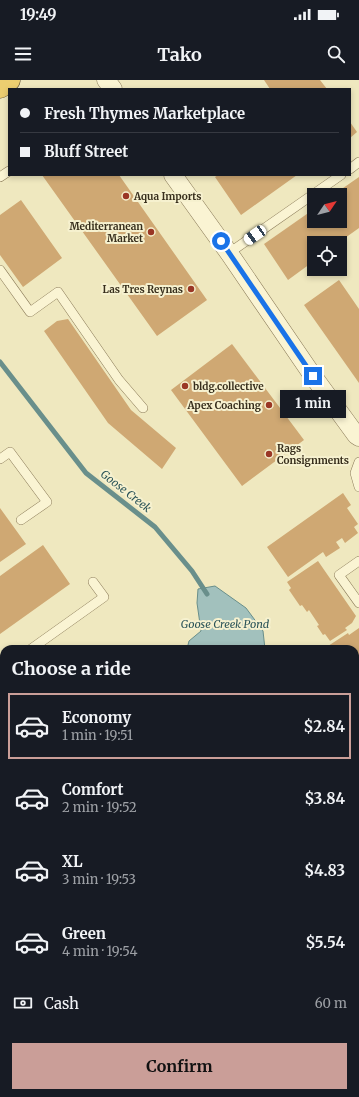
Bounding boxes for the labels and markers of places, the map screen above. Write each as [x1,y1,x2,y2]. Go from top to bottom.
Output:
place label: Aqua Imports [133,190,202,203]
marker: Aqua Imports [121,191,131,201]
place label: Mediterranean Market [69,220,143,245]
marker: Mediterranean Market [146,227,156,237]
place label: Las Tres Reynas [103,283,183,296]
marker: Las Tres Reynas [186,284,196,294]
place label: bldg.collective [193,380,264,393]
marker: bldg.collective [180,381,190,391]
place label: Apex Coaching [186,399,262,412]
marker: Apex Coaching [264,400,274,410]
place label: Rags Consignments [277,442,349,467]
marker: Rags Consignments [264,449,274,459]

